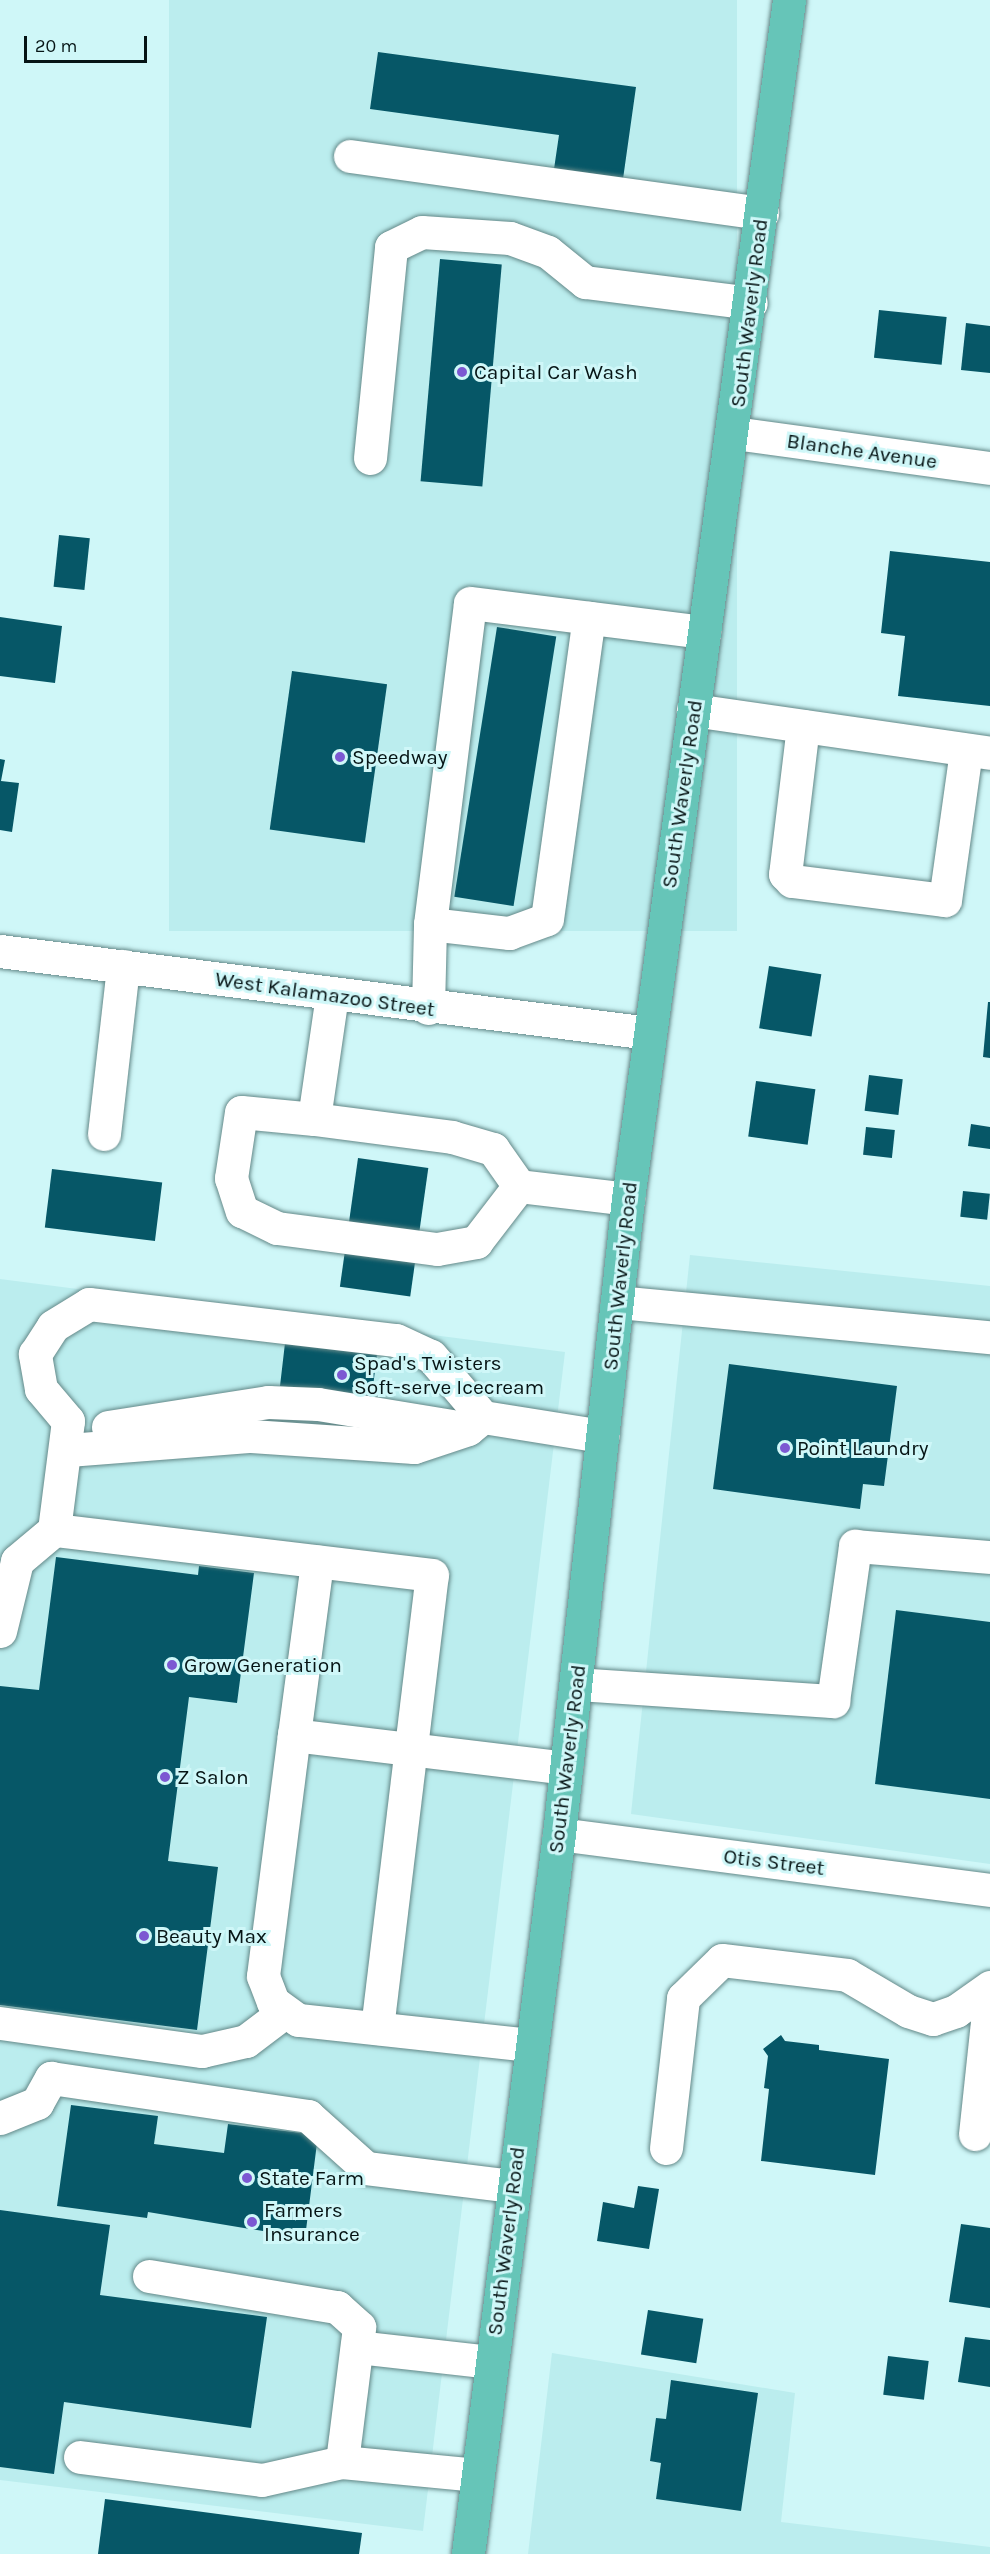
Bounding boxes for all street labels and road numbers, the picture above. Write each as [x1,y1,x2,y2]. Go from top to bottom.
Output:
street label: South Waverly Road [725,217,773,409]
street label: Blanche Avenue [785,428,939,474]
street label: South Waverly Road [656,698,708,890]
street label: West Kalamazoo Street [214,966,436,1022]
street label: South Waverly Road [598,1180,642,1372]
street label: South Waverly Road [543,1663,591,1855]
street label: Otis Street [722,1843,826,1881]
street label: South Waverly Road [482,2145,530,2337]

